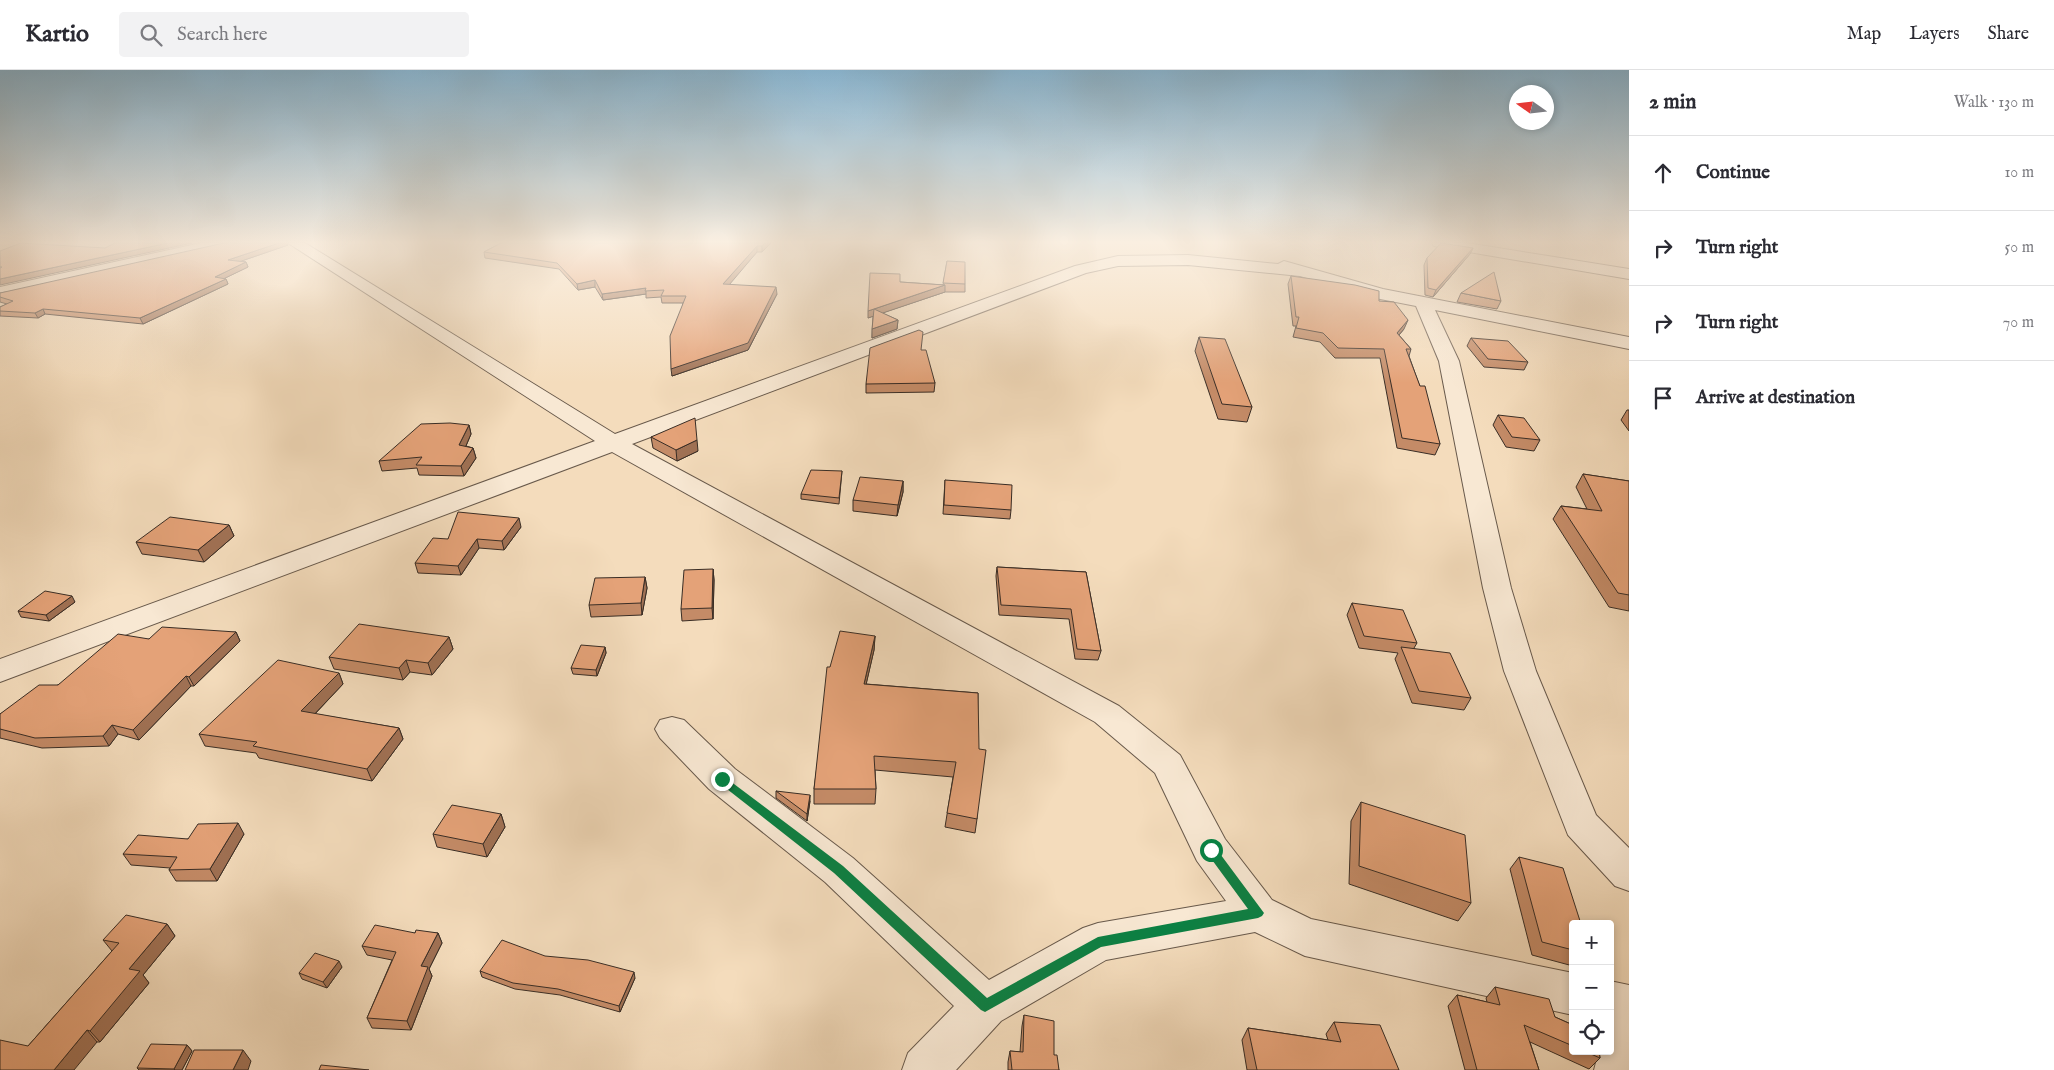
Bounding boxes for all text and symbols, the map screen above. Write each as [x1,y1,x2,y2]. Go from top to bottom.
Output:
search box [119,12,469,57]
text: Kartio [25,19,89,50]
icon: search [137,21,165,49]
text: Search here [177,23,268,47]
text: Map [1847,23,1881,46]
text: Layers [1909,23,1960,46]
text: Share [1988,23,2029,46]
north arrow [1509,85,1554,130]
text: 2 min [1649,89,1696,116]
text: Walk · 130 m [1954,93,2034,113]
icon: ahead [1649,159,1677,187]
text: Continue [1696,161,1770,185]
text: 10 m [2004,163,2034,183]
icon: right [1649,234,1677,262]
text: Turn right [1696,236,1778,260]
text: 50 m [2005,238,2034,258]
icon: right [1649,309,1677,337]
text: Turn right [1696,311,1778,335]
text: 70 m [2003,313,2034,333]
icon: arrive [1649,384,1677,412]
text: Arrive at destination [1696,386,1855,410]
route end [711,768,734,791]
route start [1200,839,1223,862]
map controls [1569,920,1614,1055]
button: + [1569,920,1614,965]
button: − [1569,965,1614,1010]
button: locate [1569,1010,1614,1055]

